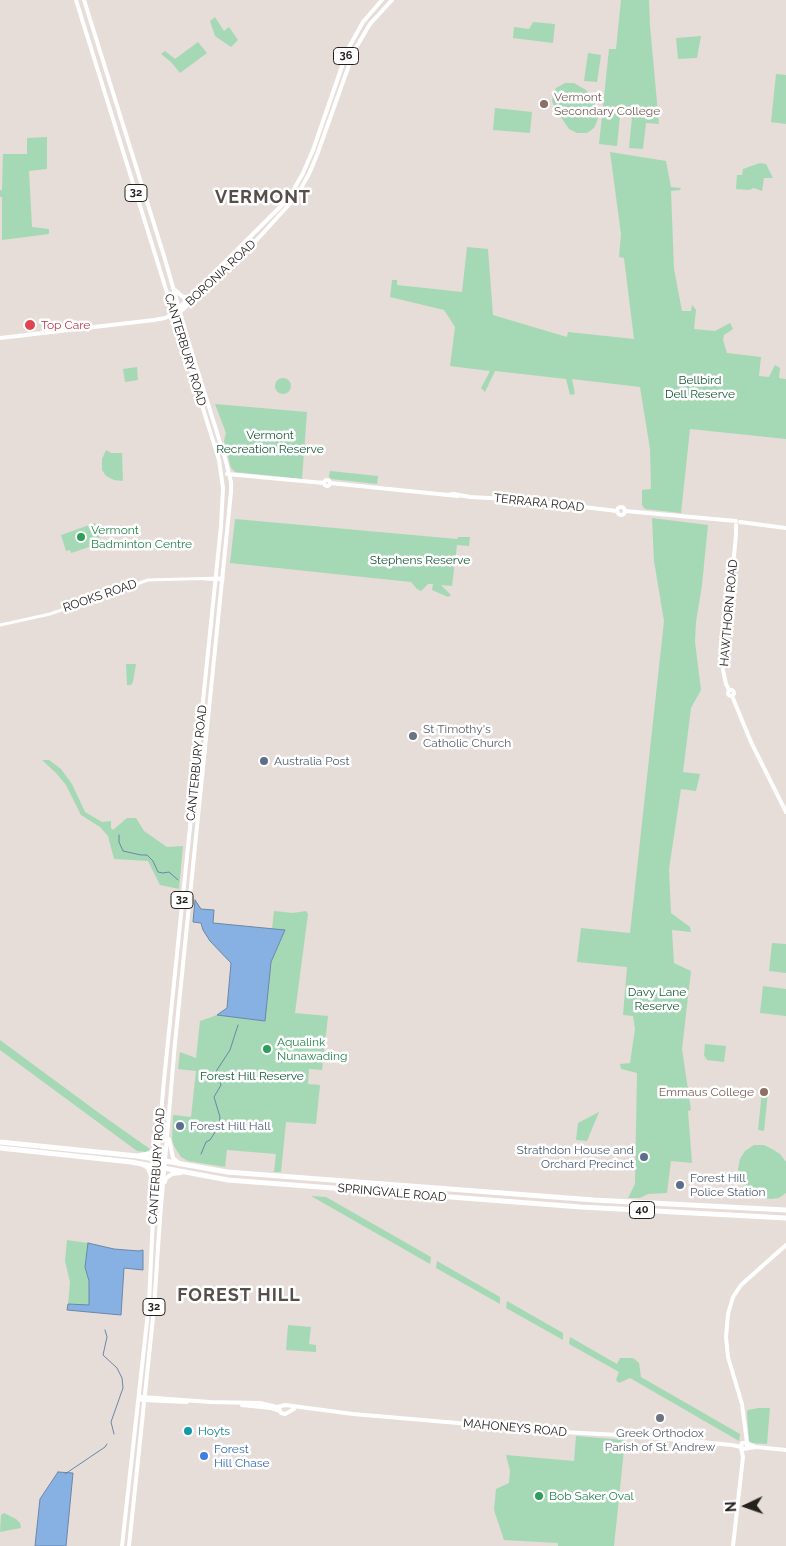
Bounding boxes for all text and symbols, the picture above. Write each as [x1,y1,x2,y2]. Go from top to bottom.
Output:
road number: 36 [334,48,358,64]
place label: Vermont Secondary College [554,90,660,118]
marker: Vermont Secondary College [538,98,550,110]
road number: 32 [125,184,147,202]
district label: VERMONT [214,187,312,209]
street label: BORONIA ROAD [183,237,259,309]
street label: CANTERBURY ROAD [161,292,209,408]
marker: Top Care [23,318,37,332]
place label: Top Care [41,318,90,332]
park label: Bellbird Dell Reserve [665,373,735,401]
park label: Vermont Recreation Reserve [216,428,324,456]
street label: TERRARA ROAD [493,491,585,515]
place label: Vermont Badminton Centre [91,523,192,551]
marker: Vermont Badminton Centre [75,531,87,543]
park label: Stephens Reserve [370,553,470,567]
street label: HAWTHORN ROAD [717,559,741,667]
street label: ROOKS ROAD [61,577,139,615]
street label: CANTERBURY ROAD [184,704,210,822]
place label: St Timothy's Catholic Church [423,722,511,750]
marker: St Timothy's Catholic Church [407,730,419,742]
place label: Australia Post [274,754,349,768]
marker: Australia Post [258,755,270,767]
road number: 32 [171,892,193,908]
park label: Davy Lane Reserve [628,985,686,1013]
place label: Aqualink Nunawading [277,1035,347,1063]
marker: Aqualink Nunawading [261,1043,273,1055]
park label: Forest Hill Reserve [200,1069,304,1083]
place label: Emmaus College [659,1085,754,1099]
marker: Emmaus College [758,1086,770,1098]
street label: CANTERBURY ROAD [146,1107,168,1225]
place label: Forest Hill Hall [190,1119,271,1133]
marker: Forest Hill Hall [174,1120,186,1132]
place label: Strathdon House and Orchard Precinct [517,1143,634,1171]
marker: Strathdon House and Orchard Precinct [638,1151,650,1163]
place label: Forest Hill Police Station [690,1171,765,1199]
marker: Forest Hill Police Station [674,1179,686,1191]
street label: SPRINGVALE ROAD [337,1181,447,1205]
road number: 40 [630,1202,654,1218]
district label: FOREST HILL [176,1285,302,1307]
road number: 32 [143,1298,165,1315]
marker: Greek Orthodox Parish of St. Andrew [654,1412,666,1424]
street label: MAHONEYS ROAD [462,1416,568,1440]
place label: Hoyts [198,1424,230,1438]
marker: Hoyts [182,1425,194,1437]
place label: Greek Orthodox Parish of St. Andrew [605,1426,715,1454]
place label: Forest Hill Chase [214,1442,270,1470]
marker: Forest Hill Chase [198,1450,210,1462]
north arrow [721,1481,771,1531]
place label: Bob Saker Oval [549,1489,634,1503]
marker: Bob Saker Oval [533,1490,545,1502]
text: N [723,1501,739,1513]

